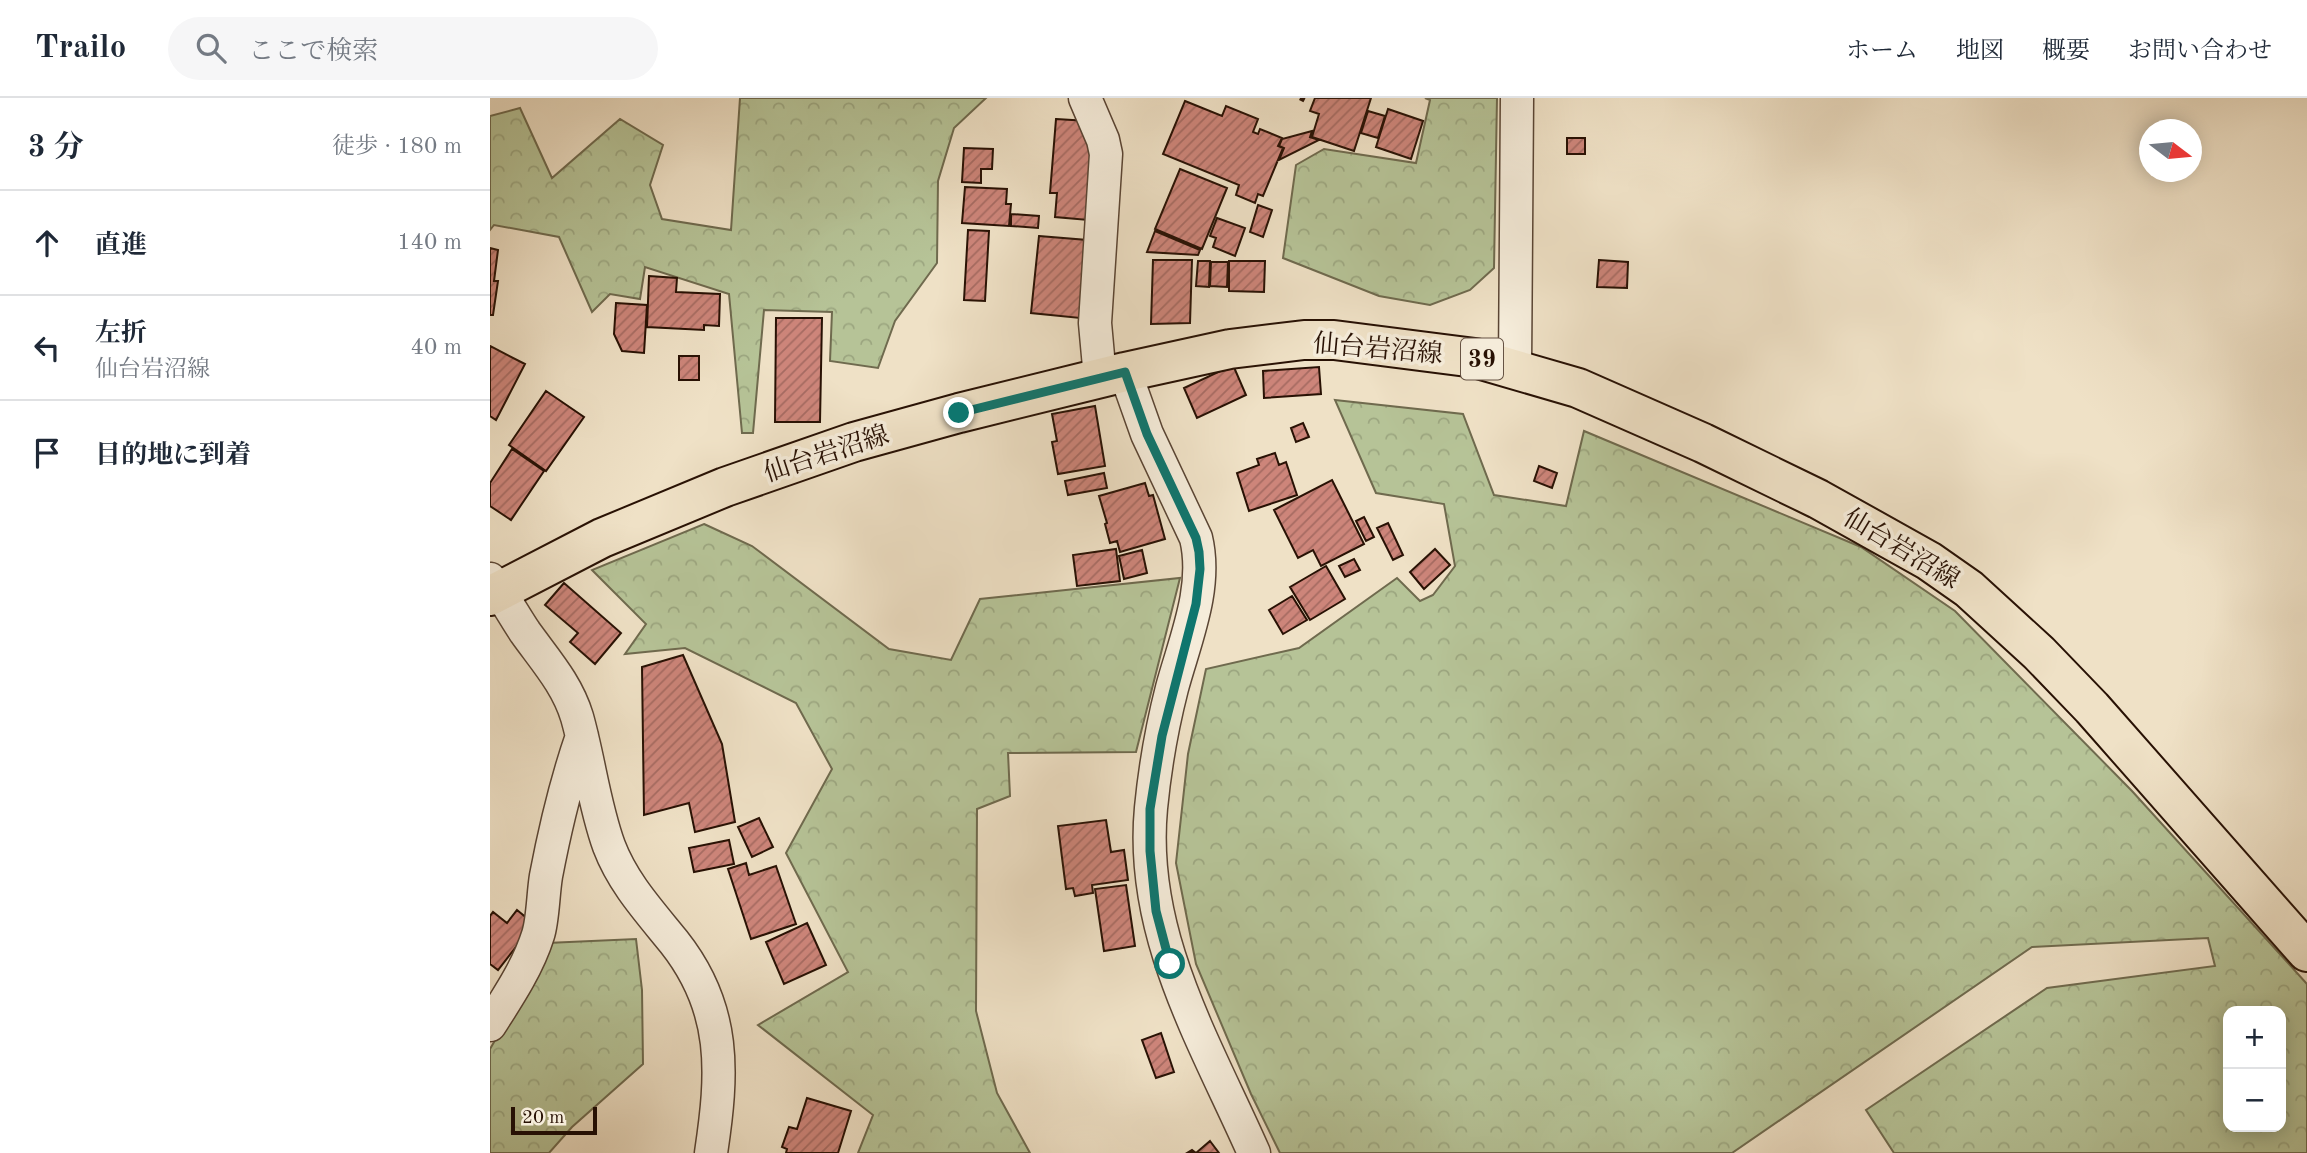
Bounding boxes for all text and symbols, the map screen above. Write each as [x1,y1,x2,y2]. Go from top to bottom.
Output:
search box [168,17,658,80]
icon: search [192,29,230,67]
text: Trailo [35,32,126,65]
text: ここで検索 [248,39,378,65]
text: ホーム [1846,40,1918,64]
text: 地図 [1956,40,2004,64]
text: 概要 [2042,40,2090,64]
text: お問い合わせ [2128,40,2272,64]
north arrow [2139,119,2202,182]
text: 3 分 [28,133,84,163]
text: 徒歩 · 180 m [332,135,462,158]
icon: ahead [28,224,66,262]
text: 140 m [397,231,462,254]
text: 直進 [95,233,147,259]
text: 左折 [95,321,147,347]
street label: 仙台岩沼線 [1312,328,1444,369]
icon: left [28,329,66,367]
text: 40 m [411,336,462,359]
road number: 39 [1461,338,1503,380]
text: 仙台岩沼線 [95,358,210,381]
route end [943,397,974,428]
street label: 仙台岩沼線 [760,420,892,487]
icon: arrive [28,434,66,472]
text: 目的地に到着 [95,443,251,469]
street label: 仙台岩沼線 [1839,503,1965,594]
route start [1154,948,1185,979]
map controls [2223,1006,2286,1132]
button: + [2223,1006,2286,1069]
button: − [2223,1069,2286,1132]
scale bar [511,1104,597,1136]
text: 20 m [522,1109,564,1128]

